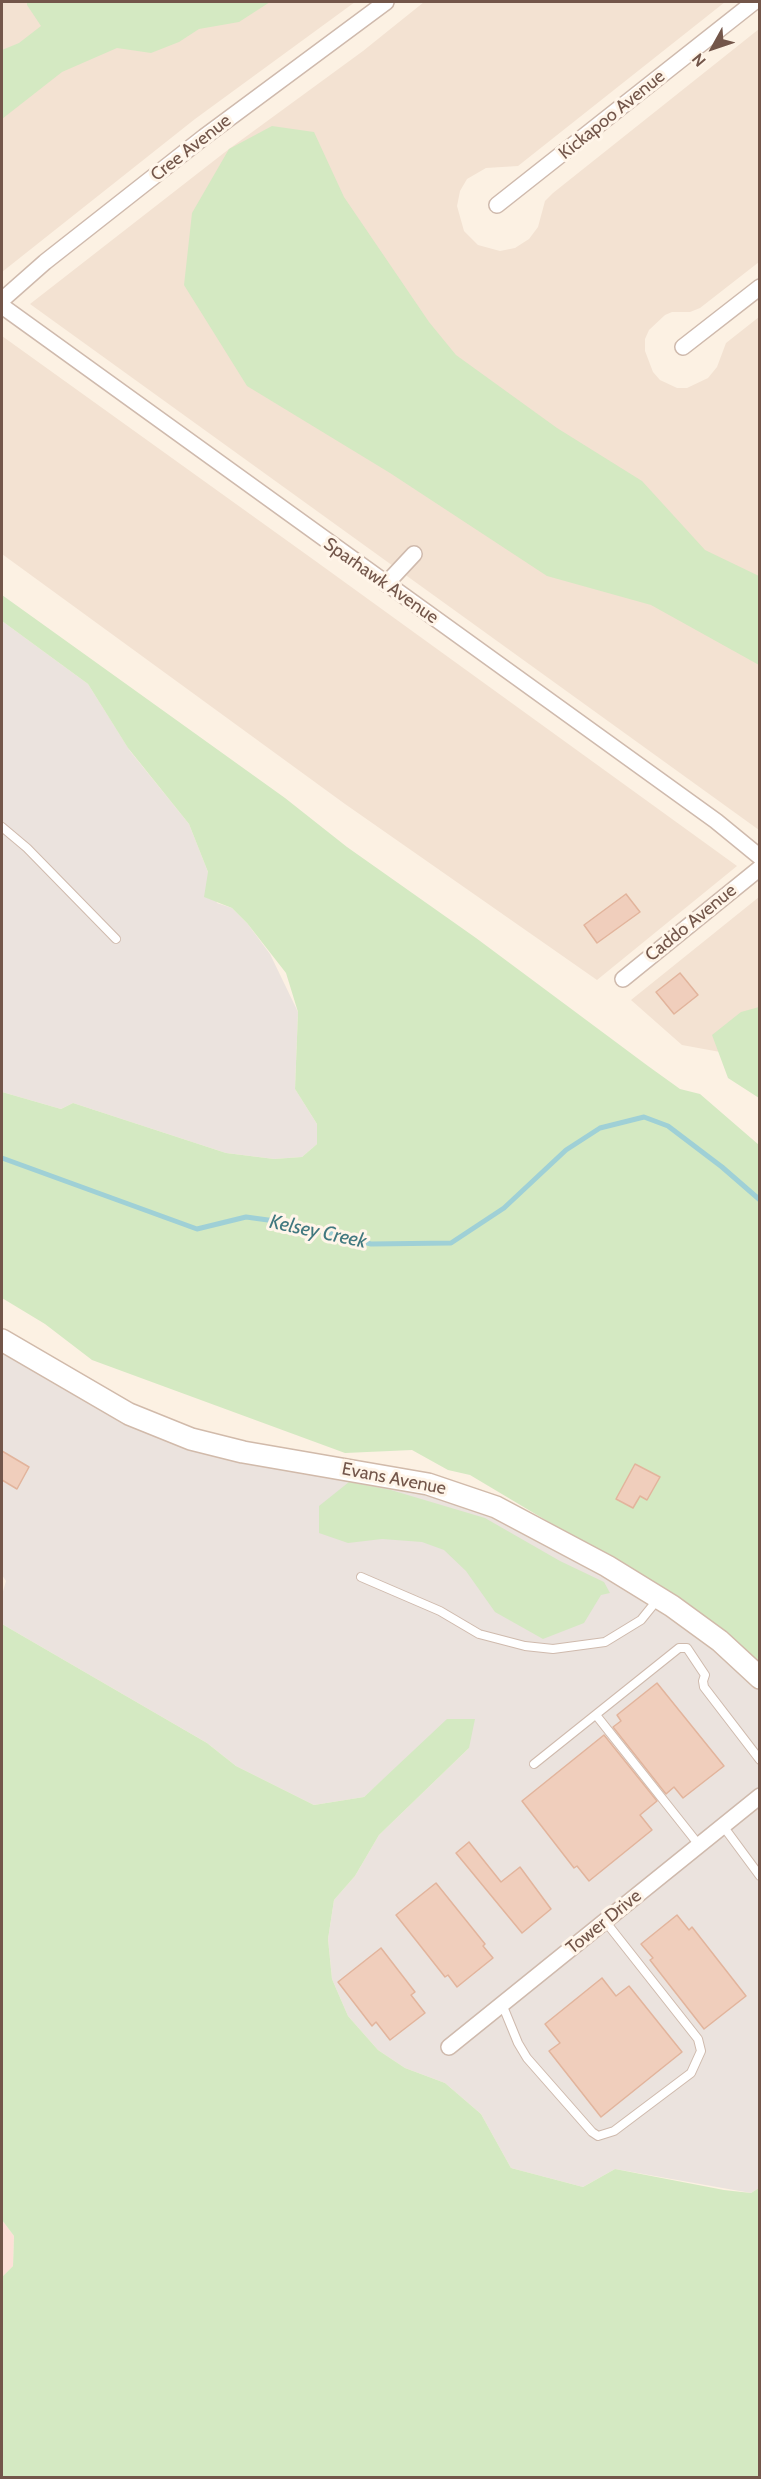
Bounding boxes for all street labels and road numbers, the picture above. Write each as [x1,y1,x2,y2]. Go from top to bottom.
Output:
street label: Kickapoo Avenue [555,66,669,164]
street label: Cree Avenue [147,110,235,186]
street label: Sparhawk Avenue [319,533,443,629]
street label: Caddo Avenue [641,880,741,966]
street label: Evans Avenue [340,1458,448,1500]
street label: Tower Drive [562,1885,646,1959]

